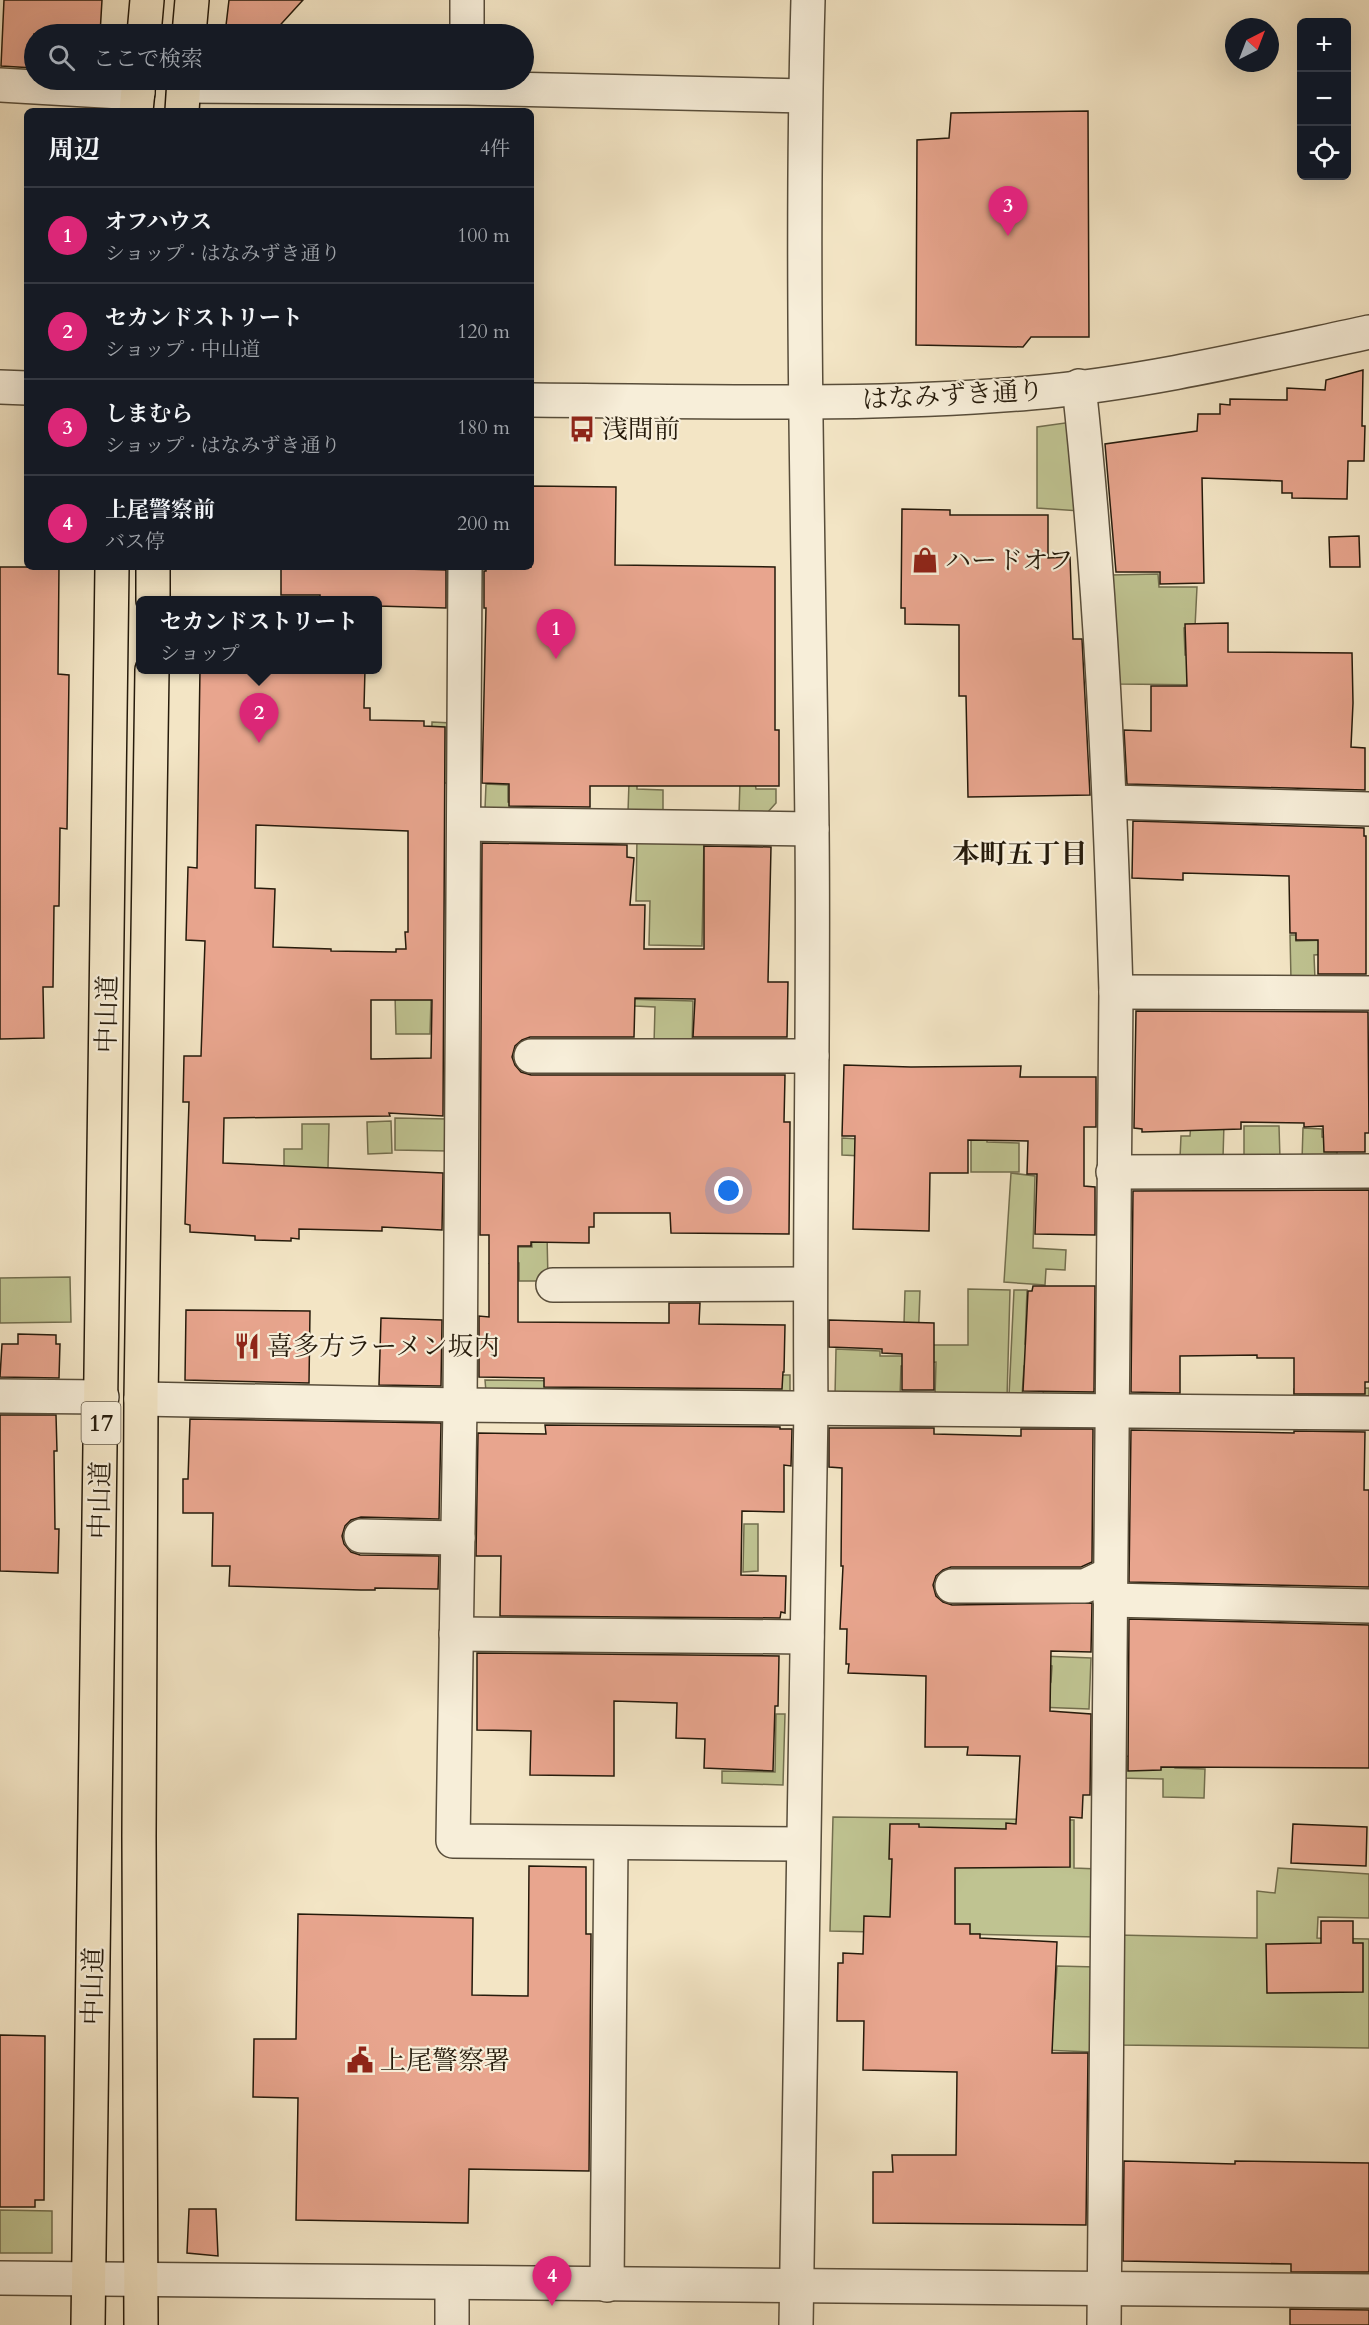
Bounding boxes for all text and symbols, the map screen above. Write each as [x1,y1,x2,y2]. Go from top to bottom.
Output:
north arrow [1225,18,1279,72]
map controls [1297,18,1351,180]
button: + [1297,18,1351,72]
search box [24,24,534,90]
icon: search [45,41,78,74]
text: ここで検索 [93,44,203,74]
button: − [1297,72,1351,126]
button: locate [1297,126,1351,180]
text: 周辺 [48,132,100,167]
text: 4件 [480,135,510,162]
pin: 3 [988,186,1028,236]
text: オフハウス [105,207,212,237]
text: 1 [62,222,73,249]
text: 100 m [457,222,510,249]
text: ショップ · はなみずき通り [105,240,340,267]
text: セカンドストリート [105,303,303,333]
text: 2 [62,318,73,345]
text: 120 m [457,318,510,345]
text: ショップ · 中山道 [105,336,260,363]
street label: はなみずき通り [861,373,1045,417]
text: しまむら [105,399,193,429]
place label: 浅間前 [602,412,680,447]
text: 3 [62,414,73,441]
text: 180 m [457,414,510,441]
bus stop icon: 浅間前 [567,414,597,444]
text: ショップ · はなみずき通り [105,432,340,459]
text: 上尾警察前 [105,495,215,525]
text: 4 [62,510,73,537]
text: 200 m [457,510,510,537]
text: バス停 [105,528,165,555]
place label: ハードオフ [945,543,1073,578]
shop icon: ハードオフ [910,545,940,575]
popup [136,596,382,674]
text: セカンドストリート [160,607,358,637]
pin: 1 [536,610,576,659]
text: ショップ [160,640,240,667]
pin: 2 [240,694,278,743]
district label: 本町五丁目 [953,836,1088,873]
street label: 中山道 [89,975,125,1053]
your location [714,1176,743,1205]
place label: 喜多方ラーメン坂内 [267,1329,500,1364]
restaurant icon: 喜多方ラーメン坂内 [232,1331,262,1361]
road number: 17 [82,1402,120,1444]
street label: 中山道 [82,1461,118,1539]
street label: 中山道 [75,1947,111,2025]
place label: 上尾警察署 [380,2043,510,2078]
public building icon: 上尾警察署 [345,2045,375,2075]
pin: 4 [532,2256,572,2306]

